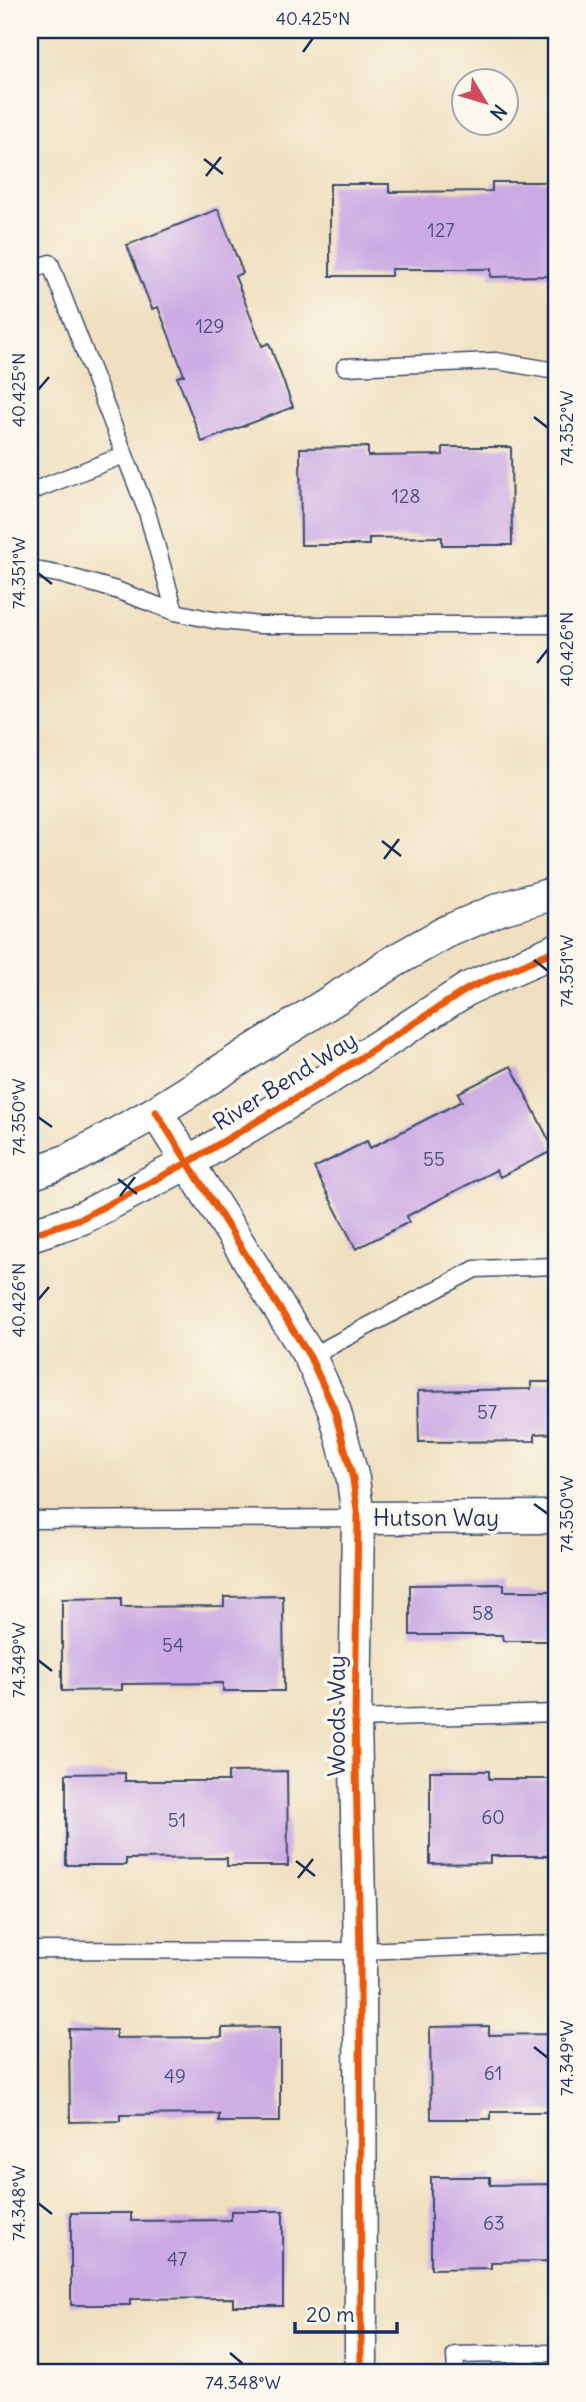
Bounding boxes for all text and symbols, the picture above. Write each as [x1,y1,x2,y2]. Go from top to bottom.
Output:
text: 40.425°N [276,7,350,30]
north arrow [449,66,520,136]
text: N [485,100,512,125]
house number: 127 [427,218,455,242]
house number: 129 [196,314,224,338]
text: 40.425°N [7,353,30,427]
text: 74.352°W [555,390,578,466]
house number: 128 [392,484,420,508]
text: 74.351°W [7,537,30,609]
text: 40.426°N [555,612,578,686]
text: 74.351°W [555,935,578,1007]
street label: River Bend Way [207,1025,362,1136]
text: 74.350°W [7,1078,30,1156]
house number: 55 [423,1147,445,1171]
text: 40.426°N [7,1263,30,1337]
house number: 57 [477,1400,497,1424]
text: 74.350°W [555,1475,578,1553]
street label: Hutson Way [373,1503,499,1532]
house number: 58 [472,1601,494,1625]
text: 74.349°W [7,1622,30,1698]
house number: 54 [162,1633,184,1657]
street label: Woods Way [322,1655,351,1777]
house number: 60 [481,1805,505,1829]
house number: 51 [168,1808,186,1832]
text: 74.349°W [555,2020,578,2096]
house number: 61 [484,2061,502,2085]
house number: 49 [164,2064,186,2088]
text: 74.348°W [7,2165,30,2241]
house number: 63 [483,2211,505,2235]
house number: 47 [167,2247,187,2271]
scale bar [295,2290,397,2334]
text: 20 m [306,2301,355,2328]
text: 74.348°W [205,2371,281,2394]

